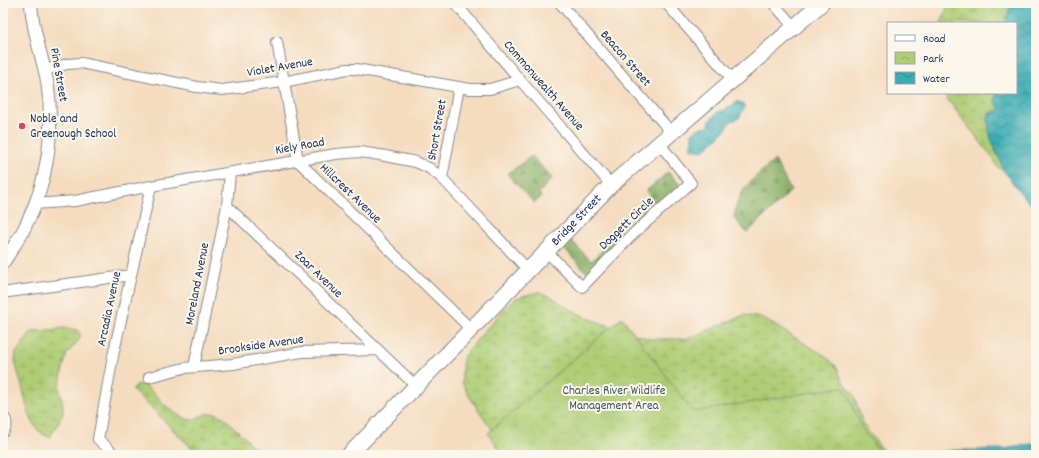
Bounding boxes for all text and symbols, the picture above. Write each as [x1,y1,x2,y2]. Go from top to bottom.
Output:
legend [887,22,1017,94]
street label: Beacon Street [595,27,655,92]
text: Road [923,31,945,48]
street label: Commonwealth Avenue [498,37,588,136]
street label: Pine Street [44,46,72,104]
text: Park [923,51,944,68]
street label: Violet Avenue [246,53,315,83]
text: Water [923,71,950,88]
street label: Short Street [423,98,453,162]
place label: Noble and Greenough School [30,110,116,144]
marker: Noble and Greenough School [17,121,27,131]
street label: Kiely Road [274,133,326,161]
street label: Hillcrest Avenue [315,159,386,229]
street label: Bridge Street [547,190,607,250]
street label: Doggett Circle [595,193,659,255]
street label: Moreland Avenue [181,241,215,327]
street label: Zoar Avenue [289,247,347,303]
street label: Arcadia Avenue [93,269,127,348]
street label: Brookside Avenue [217,331,305,361]
park label: Charles River Wildlife Management Area [562,382,666,416]

